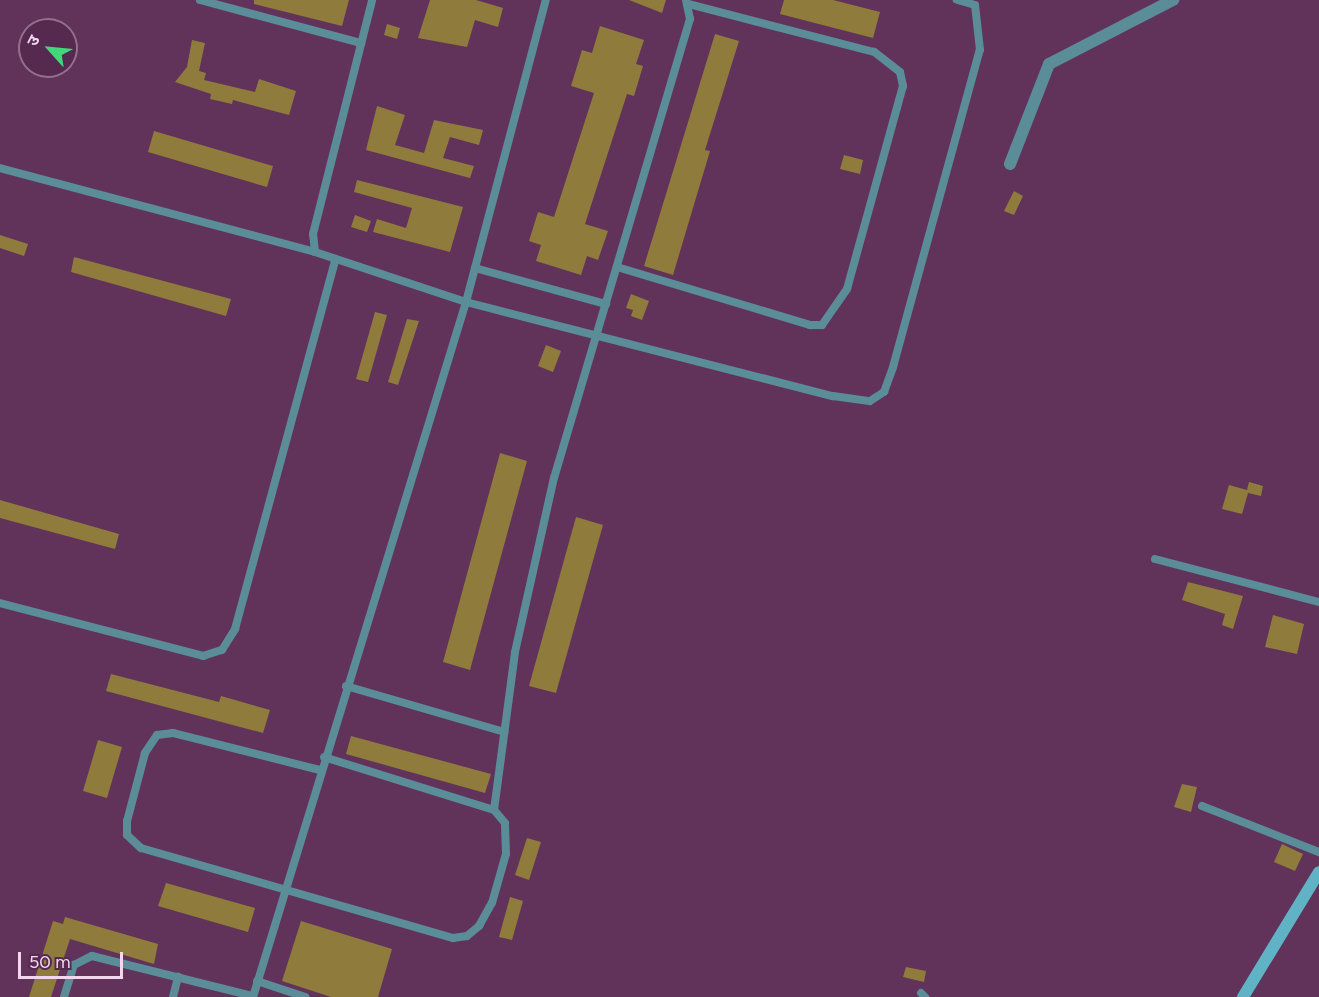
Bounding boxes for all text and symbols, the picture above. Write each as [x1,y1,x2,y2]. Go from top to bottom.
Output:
north arrow [18,18,78,78]
text: उ [23,32,44,49]
scale bar [21,940,126,978]
text: 50 m [29,951,71,973]

